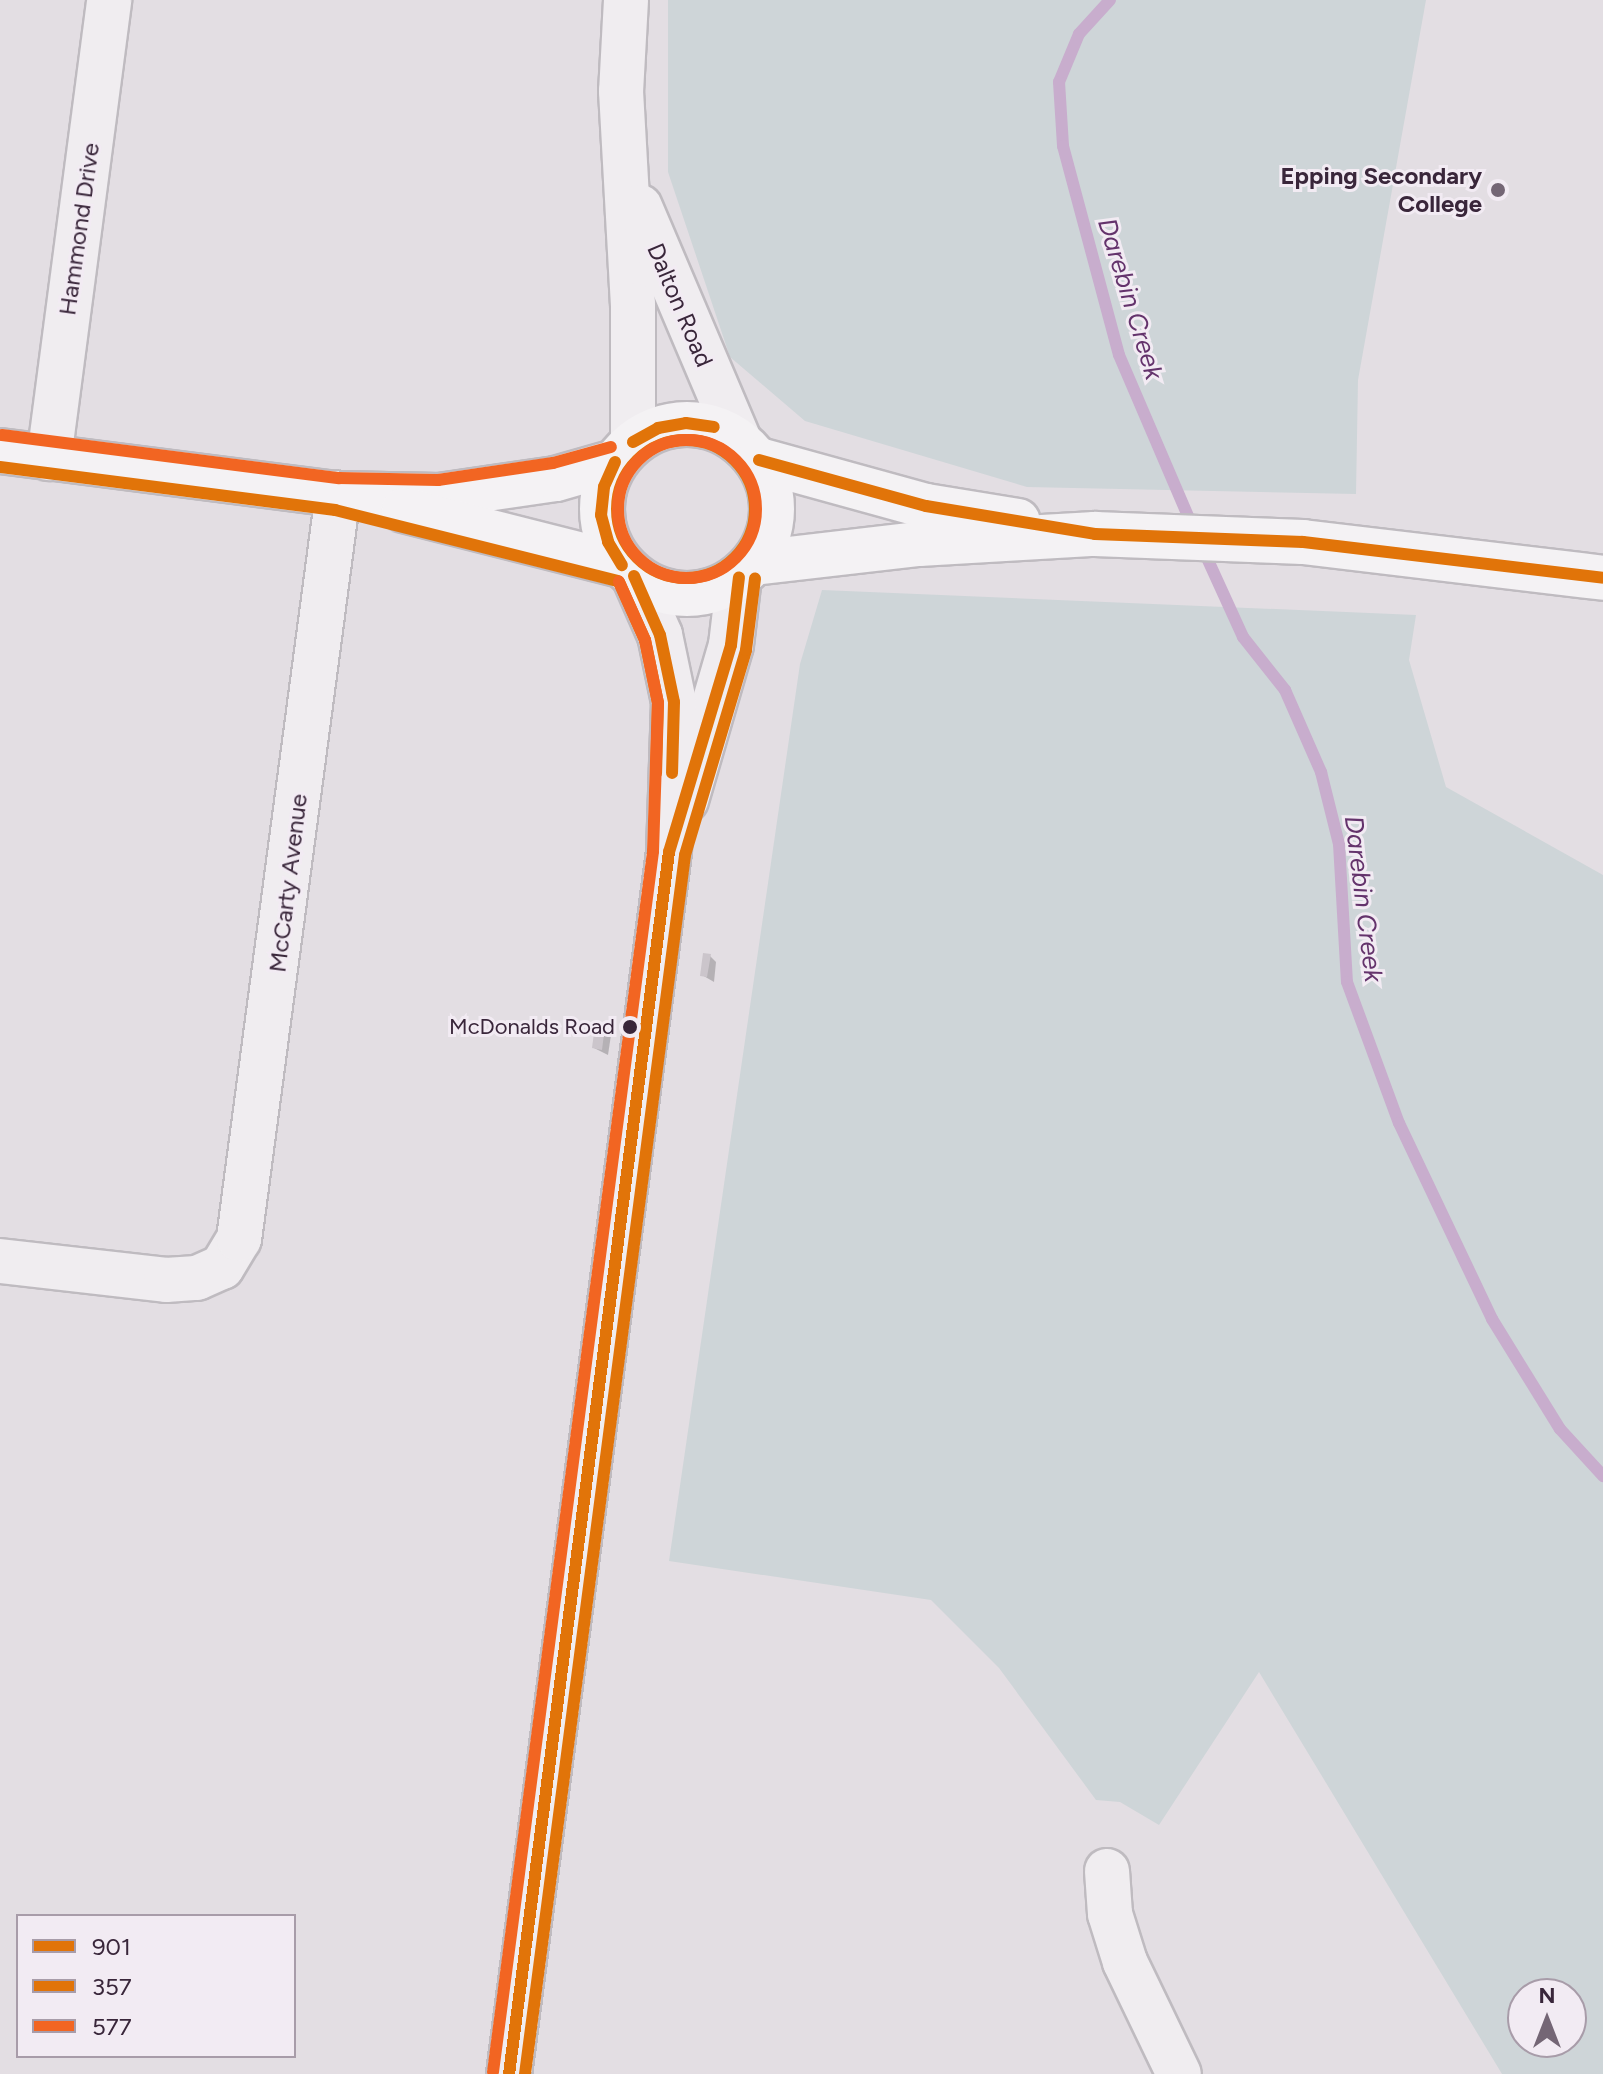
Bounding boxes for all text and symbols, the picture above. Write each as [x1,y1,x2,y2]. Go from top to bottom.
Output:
street label: Hammond Drive [53,141,105,317]
place label: Epping Secondary College [1280,162,1482,218]
marker: Epping Secondary College [1489,181,1507,199]
water label: Darebin Creek [1091,215,1169,383]
street label: Dalton Road [641,239,719,371]
street label: McCarty Avenue [263,792,313,974]
water label: Darebin Creek [1337,814,1389,984]
place label: McDonalds Road [449,1014,615,1040]
marker: McDonalds Road [622,1019,638,1035]
legend [16,1914,296,2058]
text: 901 [92,1932,131,1961]
text: 357 [92,1972,132,2001]
north arrow [1507,1978,1587,2058]
text: N [1538,1982,1556,2009]
text: 577 [92,2012,132,2041]

